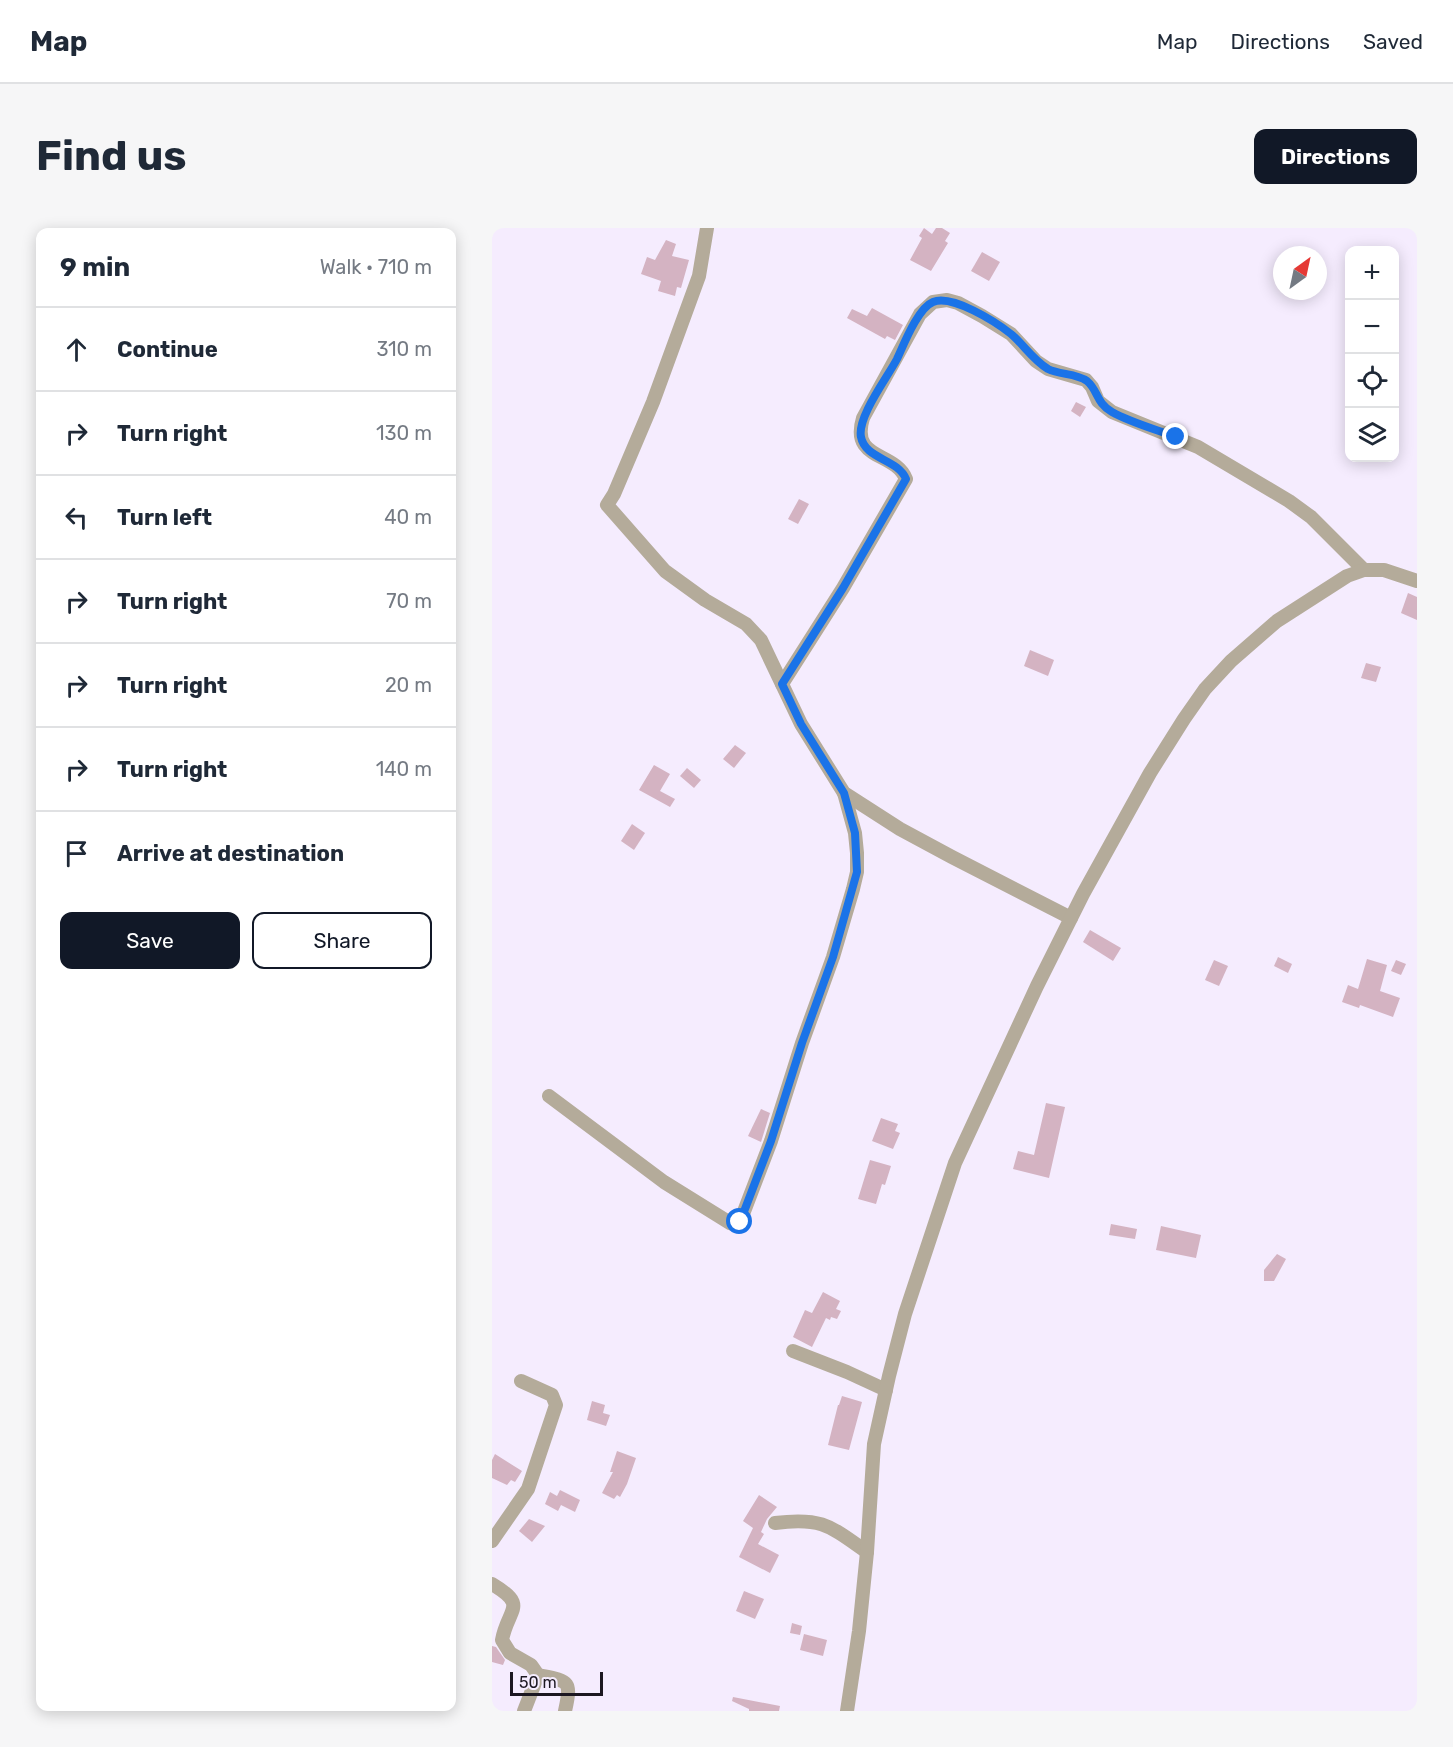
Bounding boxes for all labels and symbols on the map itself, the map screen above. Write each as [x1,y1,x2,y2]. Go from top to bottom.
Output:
north arrow [1273,246,1327,300]
route end [1162,423,1188,449]
route start [726,1208,752,1234]
scale bar [510,1669,603,1696]

